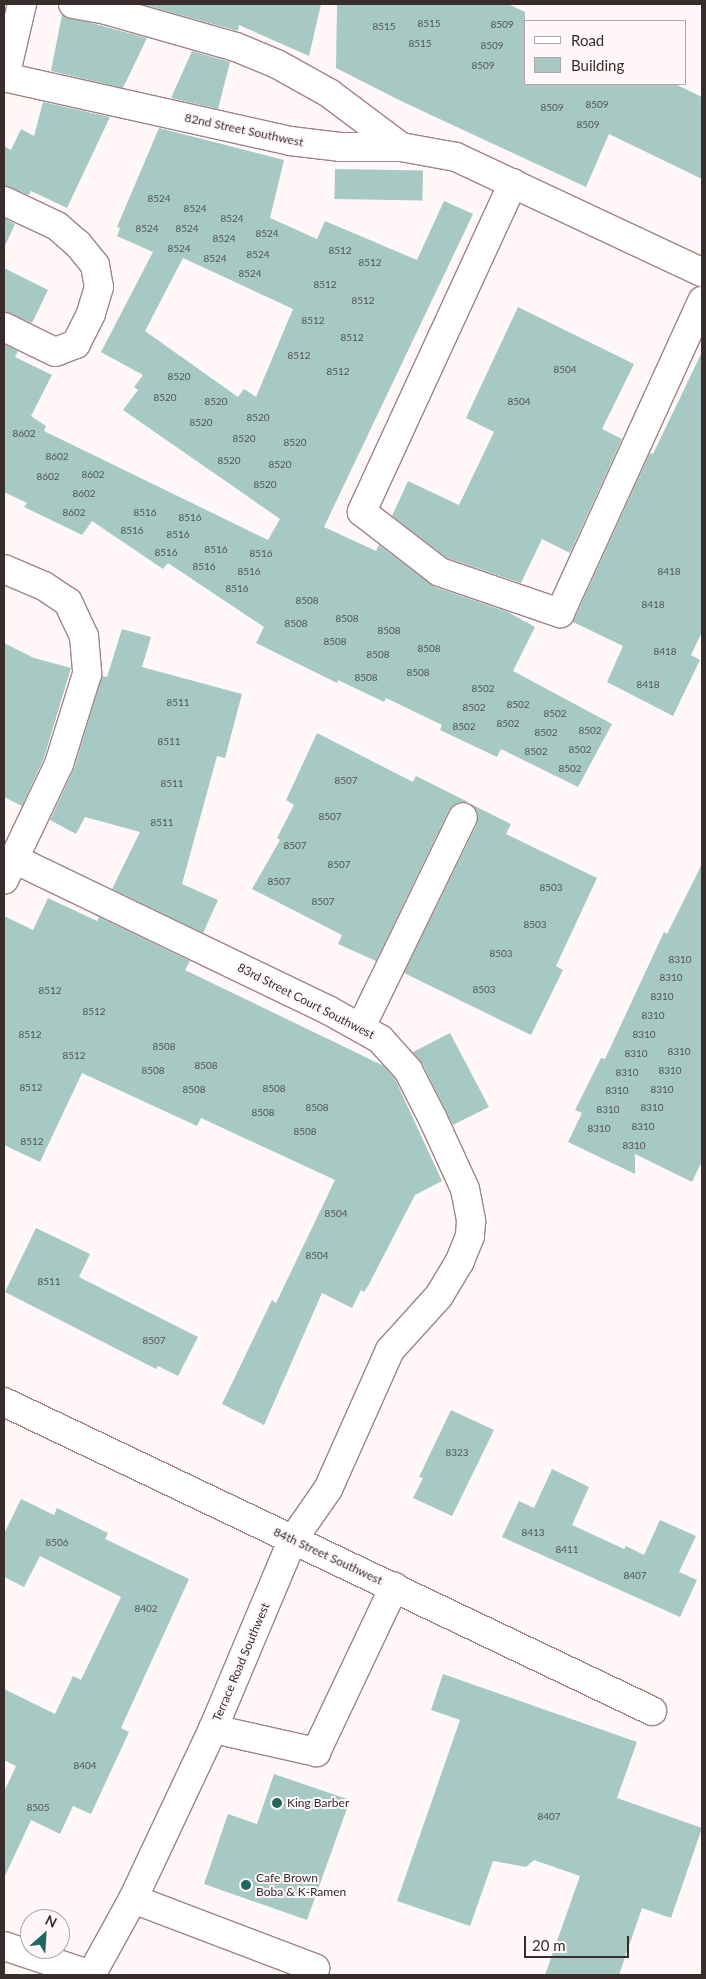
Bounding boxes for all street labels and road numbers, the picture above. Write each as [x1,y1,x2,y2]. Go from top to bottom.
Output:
street label: 82nd Street Southwest [183,110,305,150]
street label: 83rd Street Court Southwest [235,960,377,1042]
street label: 84th Street Southwest [271,1524,385,1588]
street label: Terrace Road Southwest [209,1601,273,1723]

